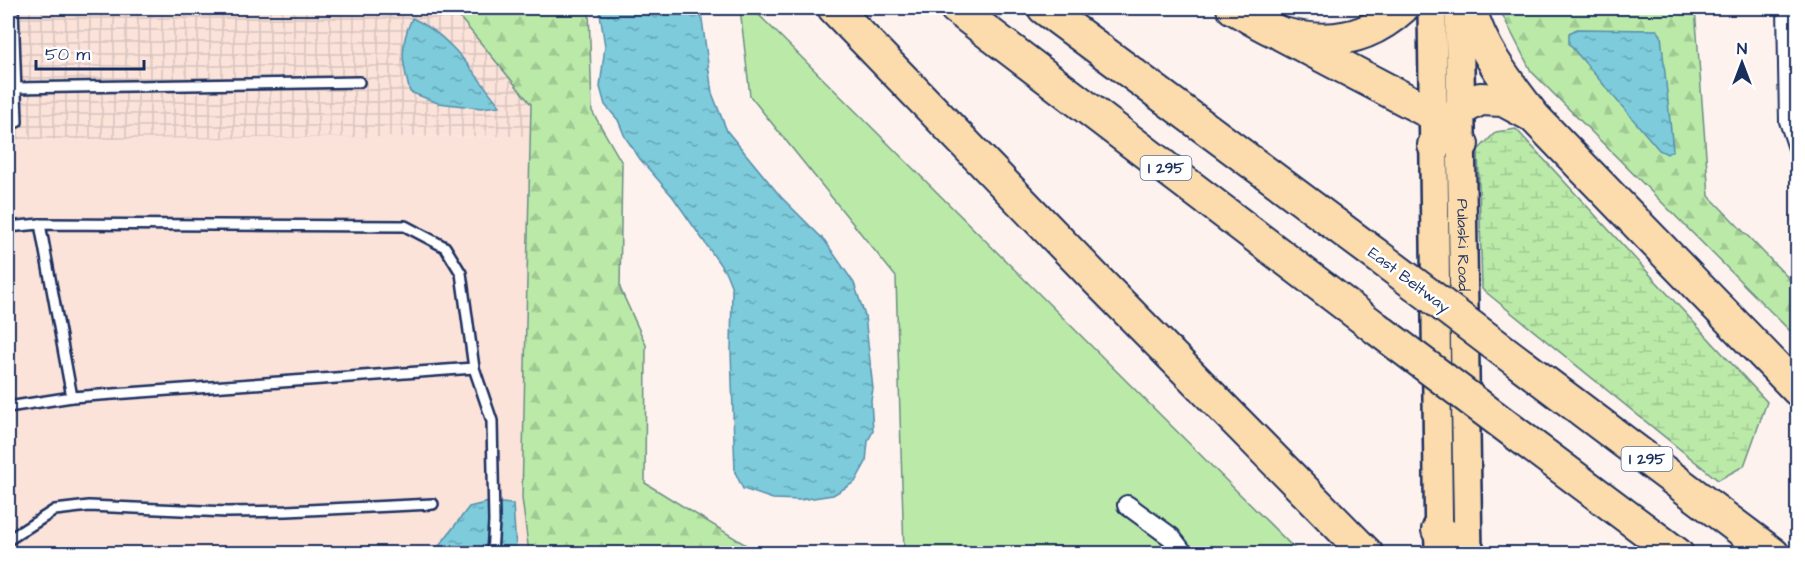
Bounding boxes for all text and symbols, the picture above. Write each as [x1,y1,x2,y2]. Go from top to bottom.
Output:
scale bar [36,33,144,71]
north arrow [1712,33,1772,93]
text: N [1737,38,1747,60]
text: 50 m [45,42,90,67]
road number: I 295 [1140,156,1192,180]
street label: Pulaski Road [1451,199,1475,291]
street label: East Beltway [1363,242,1455,319]
road number: I 295 [1622,447,1672,471]

